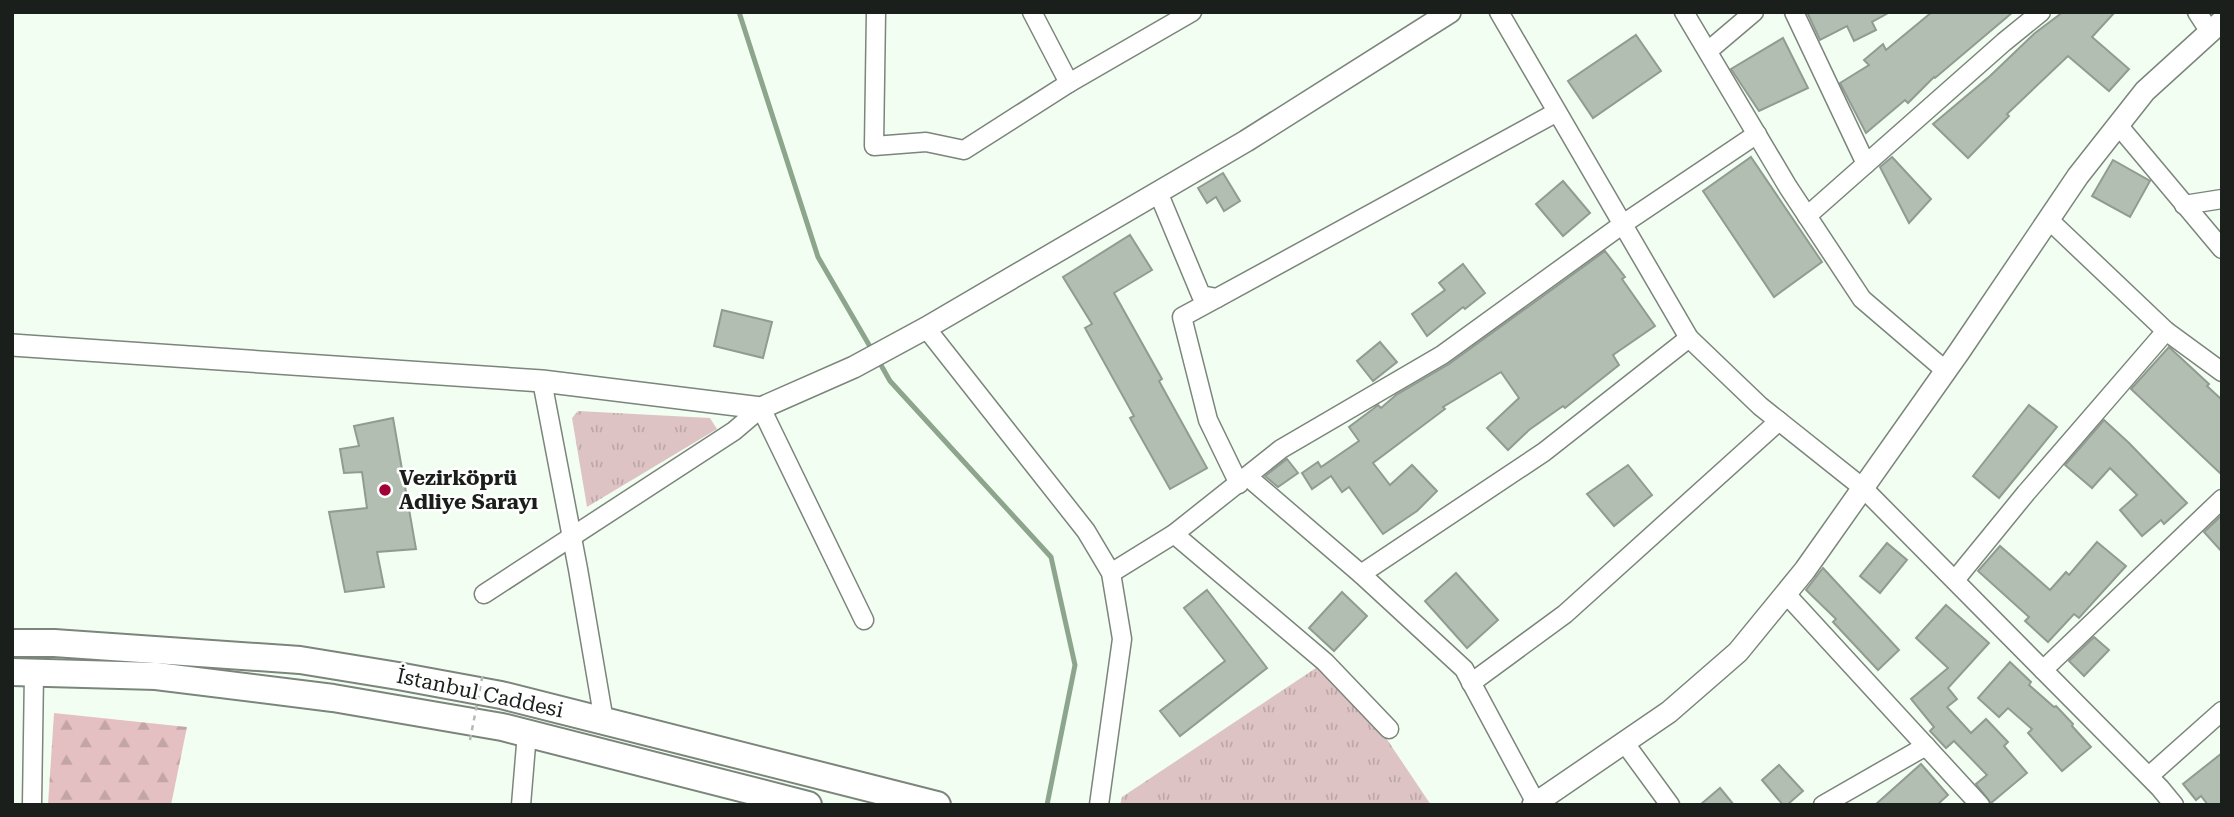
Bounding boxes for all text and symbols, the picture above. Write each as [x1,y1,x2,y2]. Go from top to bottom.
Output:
place label: Vezirköprü Adliye Sarayı [399,466,538,514]
marker: Vezirköprü Adliye Sarayı [377,482,393,498]
street label: İstanbul Caddesi [394,664,566,722]

